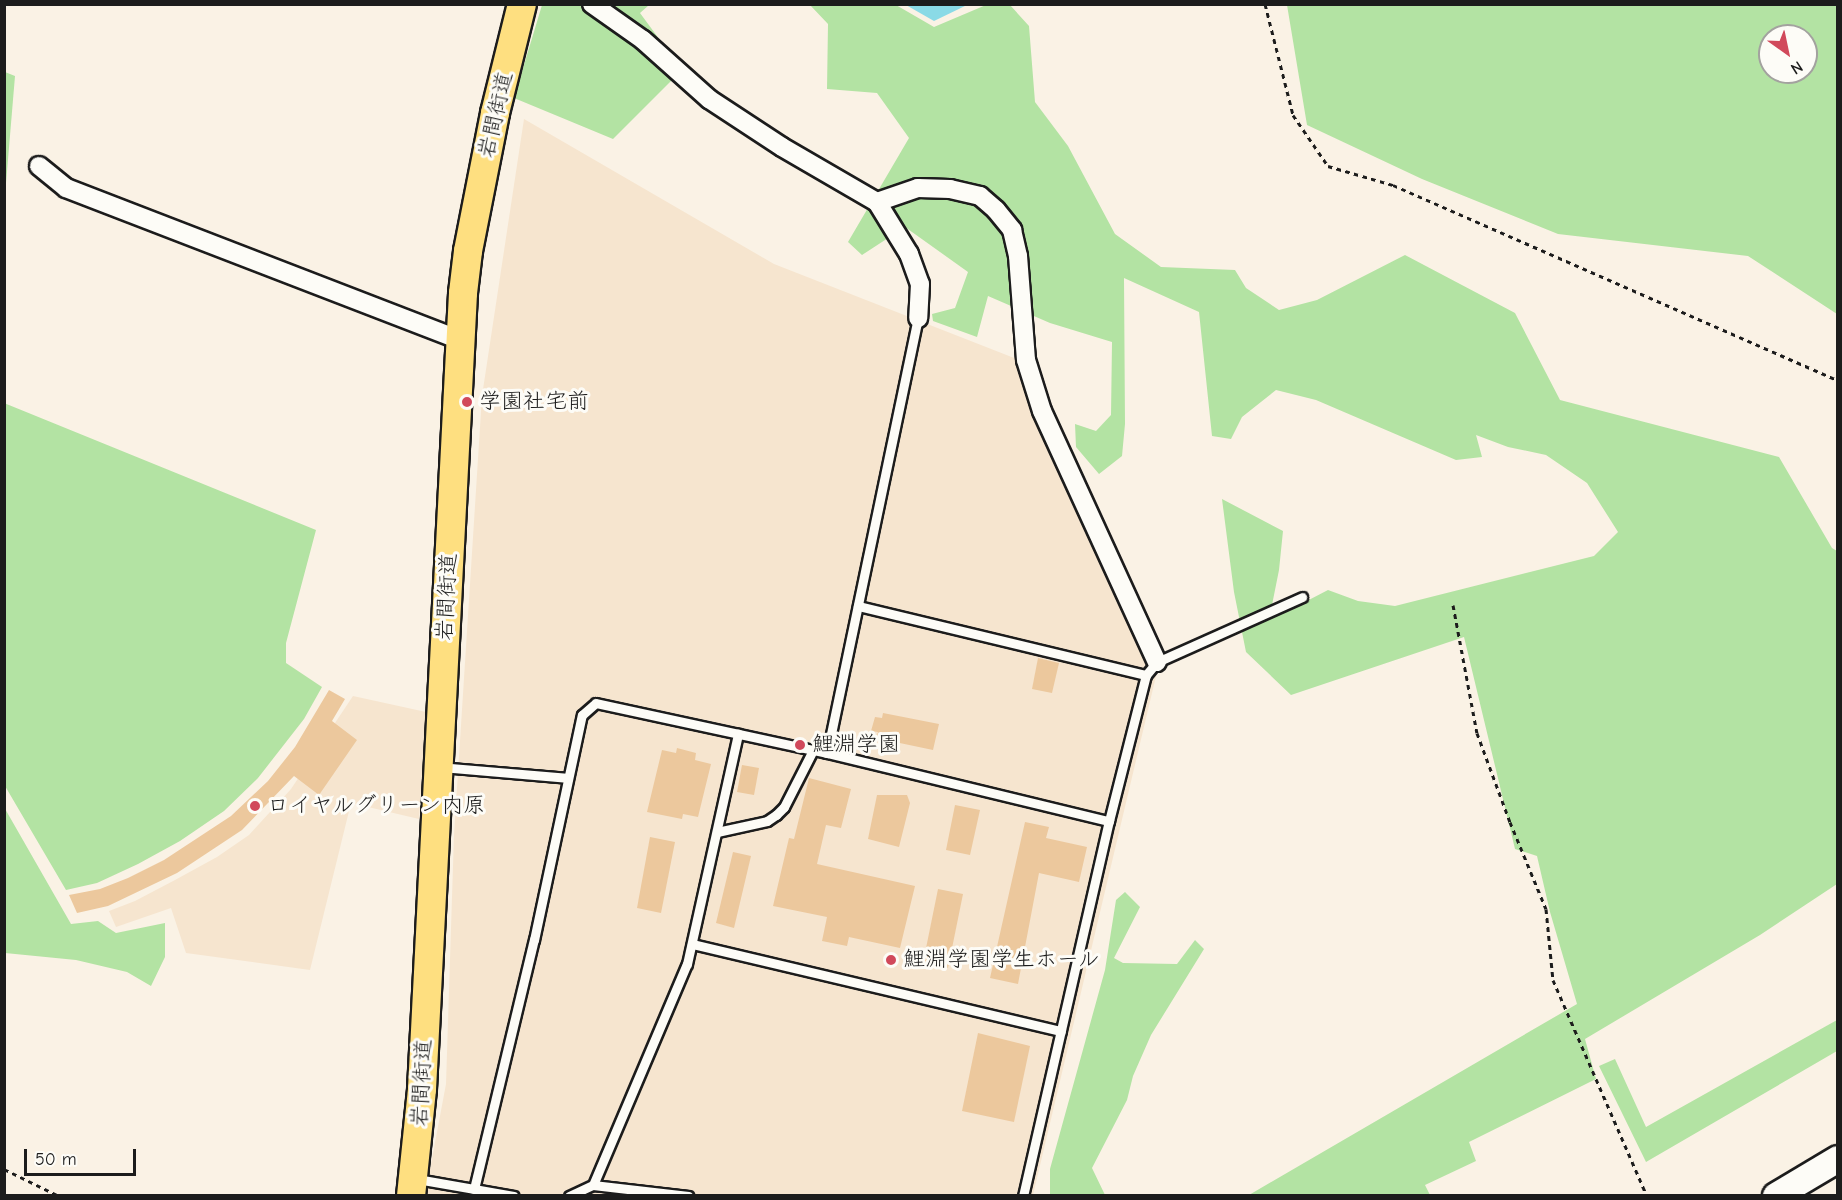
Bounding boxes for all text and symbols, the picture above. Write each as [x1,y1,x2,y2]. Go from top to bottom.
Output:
north arrow [1758,24,1818,84]
text: N [1787,57,1806,78]
street label: 岩間街道 [473,69,519,161]
place label: 学園社宅前 [479,389,589,415]
marker: 学園社宅前 [460,395,474,409]
street label: 岩間街道 [432,552,462,642]
place label: 鯉淵学園 [812,732,900,758]
marker: 鯉淵学園 [793,738,807,752]
place label: ロイヤルグリーン内原 [267,793,487,819]
marker: ロイヤルグリーン内原 [248,799,262,813]
place label: 鯉淵学園学生ホール [903,947,1101,973]
marker: 鯉淵学園学生ホール [884,953,898,967]
street label: 岩間街道 [407,1038,437,1128]
scale bar [27,1137,140,1175]
text: 50 m [35,1149,77,1170]

